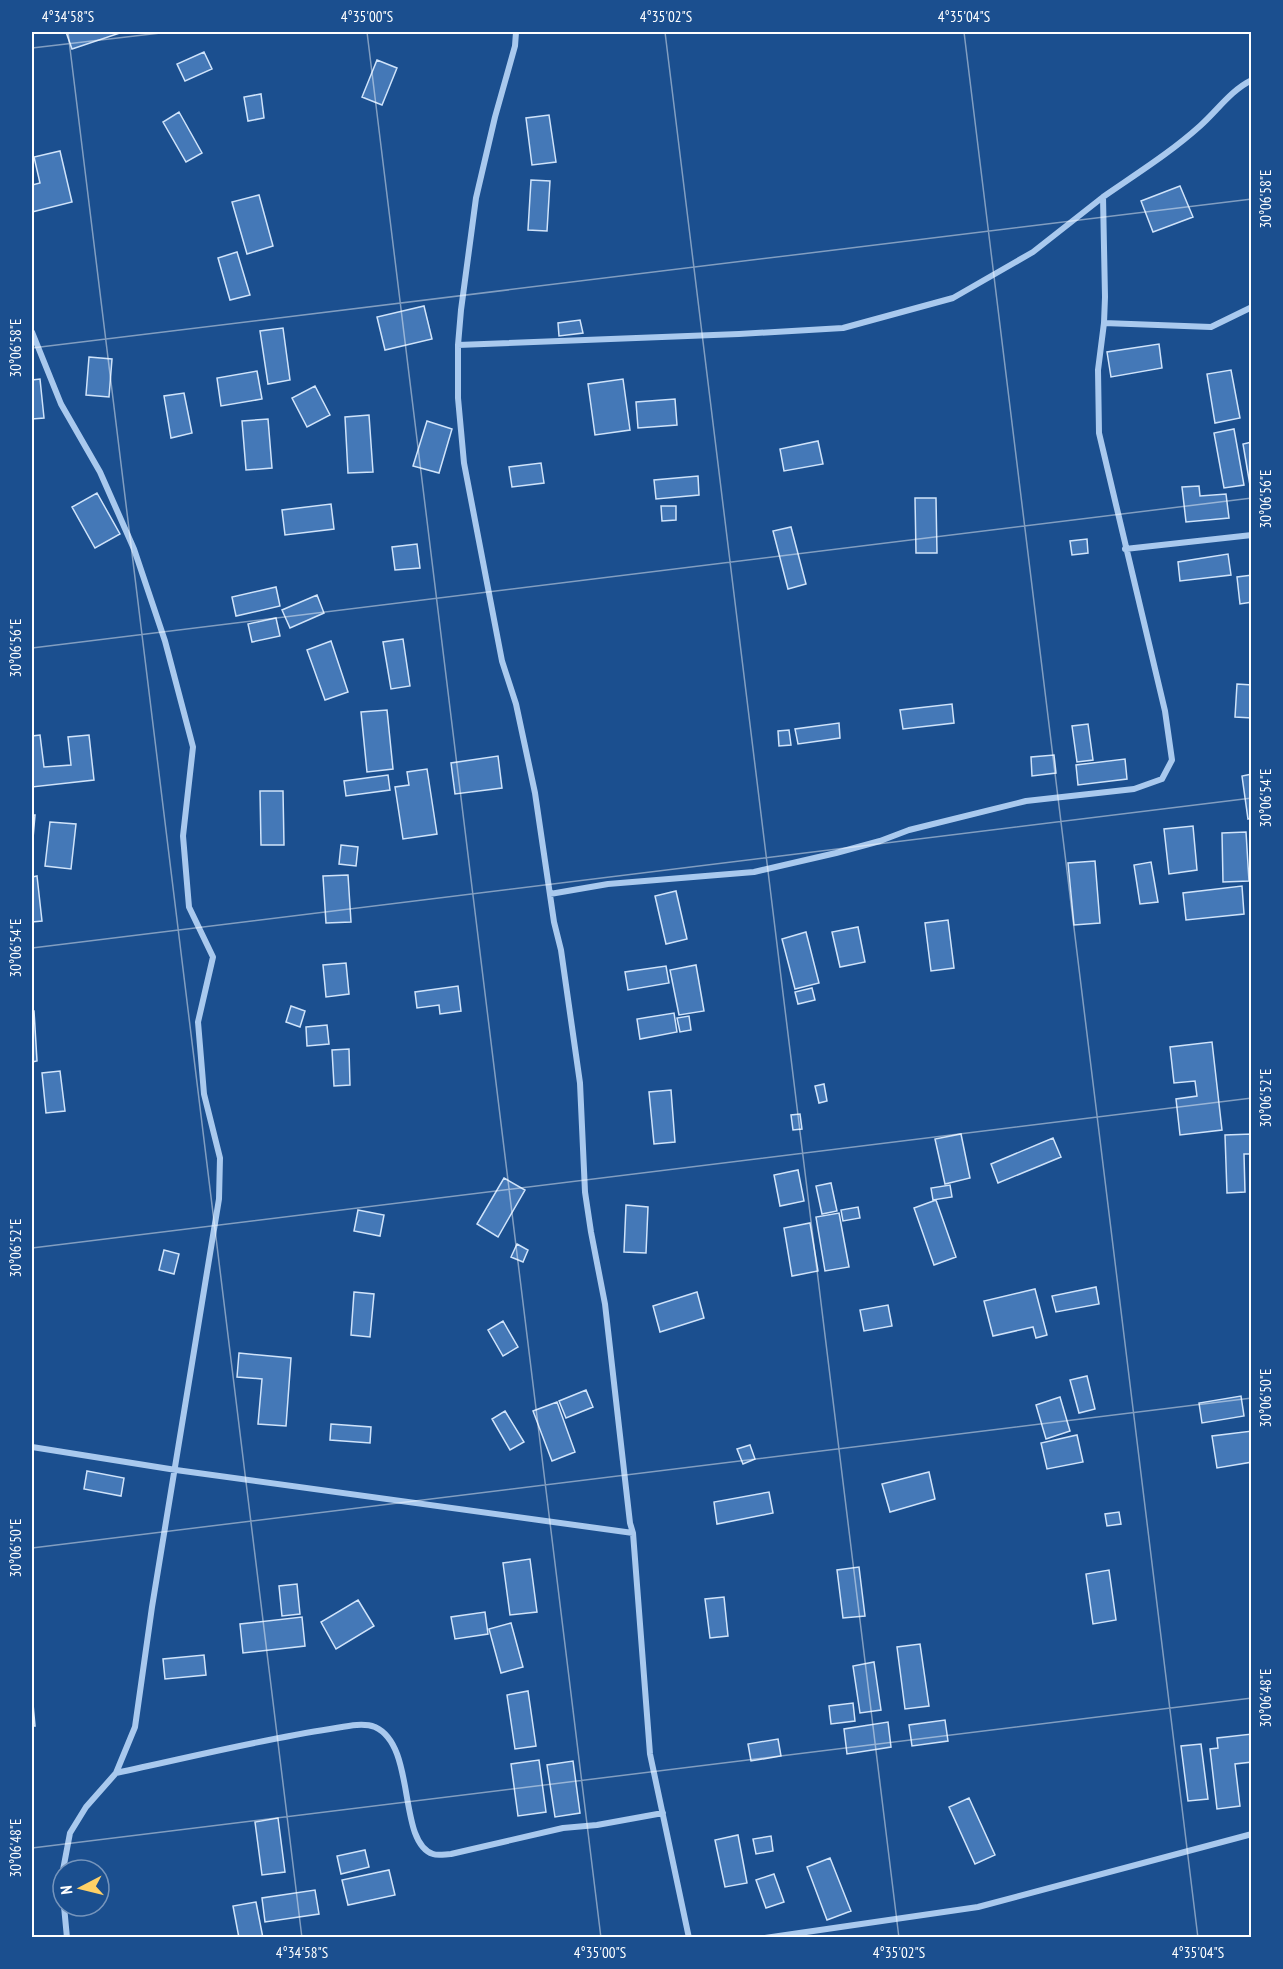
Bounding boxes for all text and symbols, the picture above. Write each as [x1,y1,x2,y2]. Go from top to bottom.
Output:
text: 4°34'58"S [42,7,94,26]
text: 4°35'00"S [341,7,393,26]
text: 4°35'02"S [640,7,692,26]
text: 4°35'04"S [938,7,990,26]
text: 30°06'58"E [1256,169,1275,229]
text: 30°06'58"E [6,318,25,378]
text: 30°06'56"E [1256,469,1275,529]
text: 30°06'56"E [6,618,25,678]
text: 30°06'54"E [1256,768,1275,828]
text: 30°06'54"E [6,918,25,978]
text: 30°06'52"E [1256,1068,1275,1128]
text: 30°06'52"E [6,1218,25,1278]
text: 30°06'50"E [1256,1368,1275,1428]
text: 30°06'50"E [6,1518,25,1578]
text: 30°06'48"E [1256,1668,1275,1728]
text: 30°06'48"E [6,1818,25,1878]
north arrow [51,1858,111,1918]
text: N [56,1884,77,1895]
text: 4°34'58"S [276,1943,328,1962]
text: 4°35'00"S [574,1943,626,1962]
text: 4°35'02"S [873,1943,925,1962]
text: 4°35'04"S [1172,1943,1224,1962]

